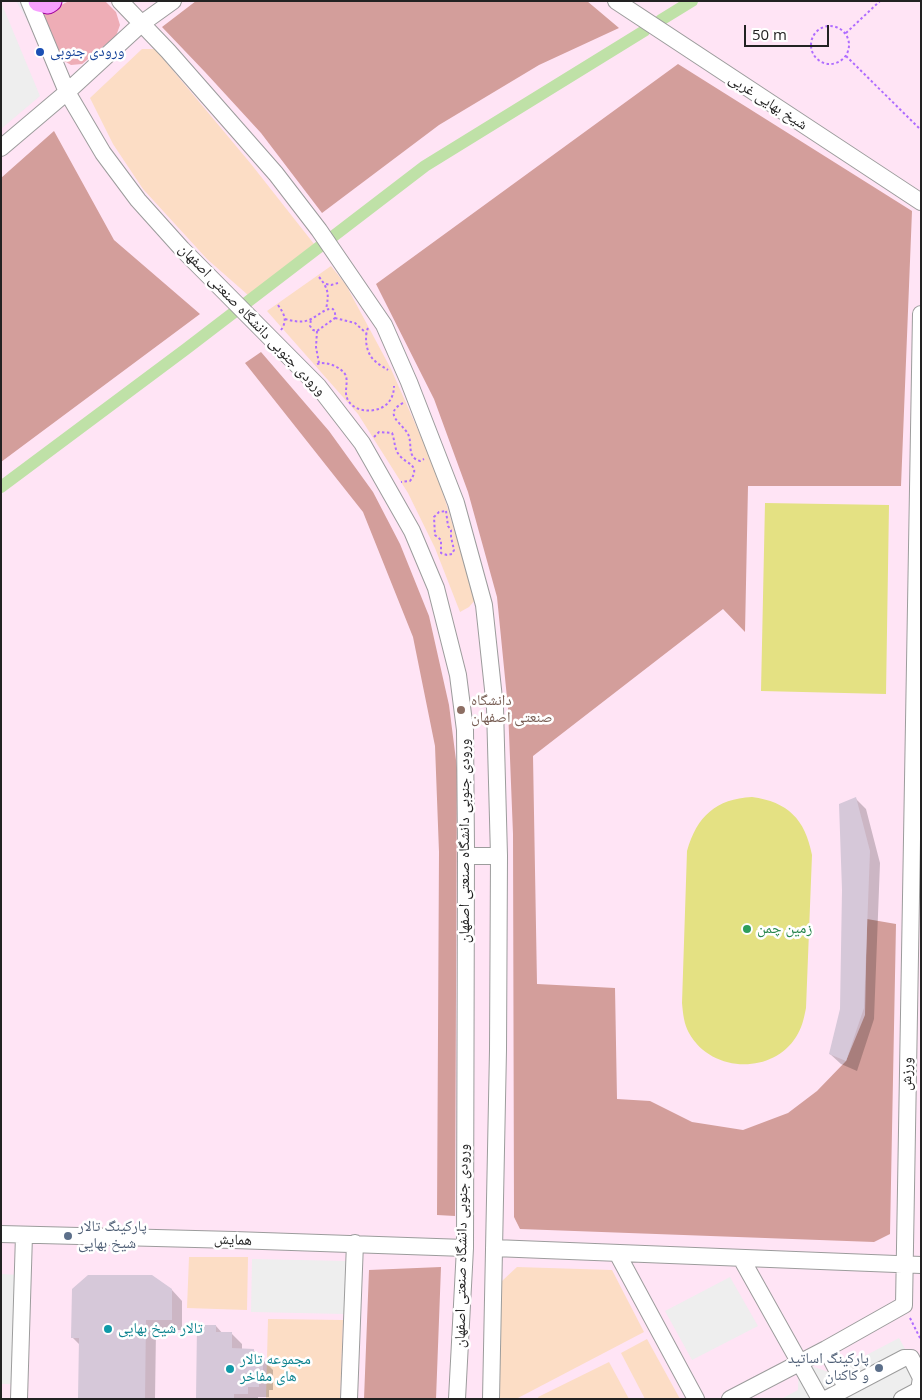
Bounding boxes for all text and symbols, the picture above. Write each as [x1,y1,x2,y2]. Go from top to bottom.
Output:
scale bar [747,15,832,47]
text: 50 m [752,24,787,44]
place label: ورودی جنوبی [50,43,125,61]
marker: ورودی جنوبی [34,46,46,58]
street label: شیخ بهایی غربی [725,70,811,134]
street label: ورودی جنوبی دانشگاه صنعتی اصفهان [175,240,329,400]
place label: دانشگاه صنعتی اصفهان [471,692,552,727]
marker: دانشگاه صنعتی اصفهان [455,704,467,716]
street label: ورودی جنوبی دانشگاه صنعتی اصفهان [456,739,474,943]
place label: زمین چمن [757,920,812,938]
marker: زمین چمن [741,923,753,935]
street label: ورزش [898,1057,916,1091]
street label: ورودی جنوبی دانشگاه صنعتی اصفهان [451,1144,473,1348]
place label: پارکینگ تالار شیخ بهایی [78,1218,147,1253]
marker: پارکینگ تالار شیخ بهایی [62,1230,74,1242]
street label: همایش [214,1230,252,1250]
place label: تالار شیخ بهایی [118,1320,203,1338]
marker: تالار شیخ بهایی [102,1323,114,1335]
place label: پارکینگ اساتید و کاکنان [788,1350,869,1385]
place label: مجموعه تالار های مفاخر [240,1351,311,1386]
marker: پارکینگ اساتید و کاکنان [873,1362,885,1374]
marker: مجموعه تالار های مفاخر [224,1363,236,1375]

